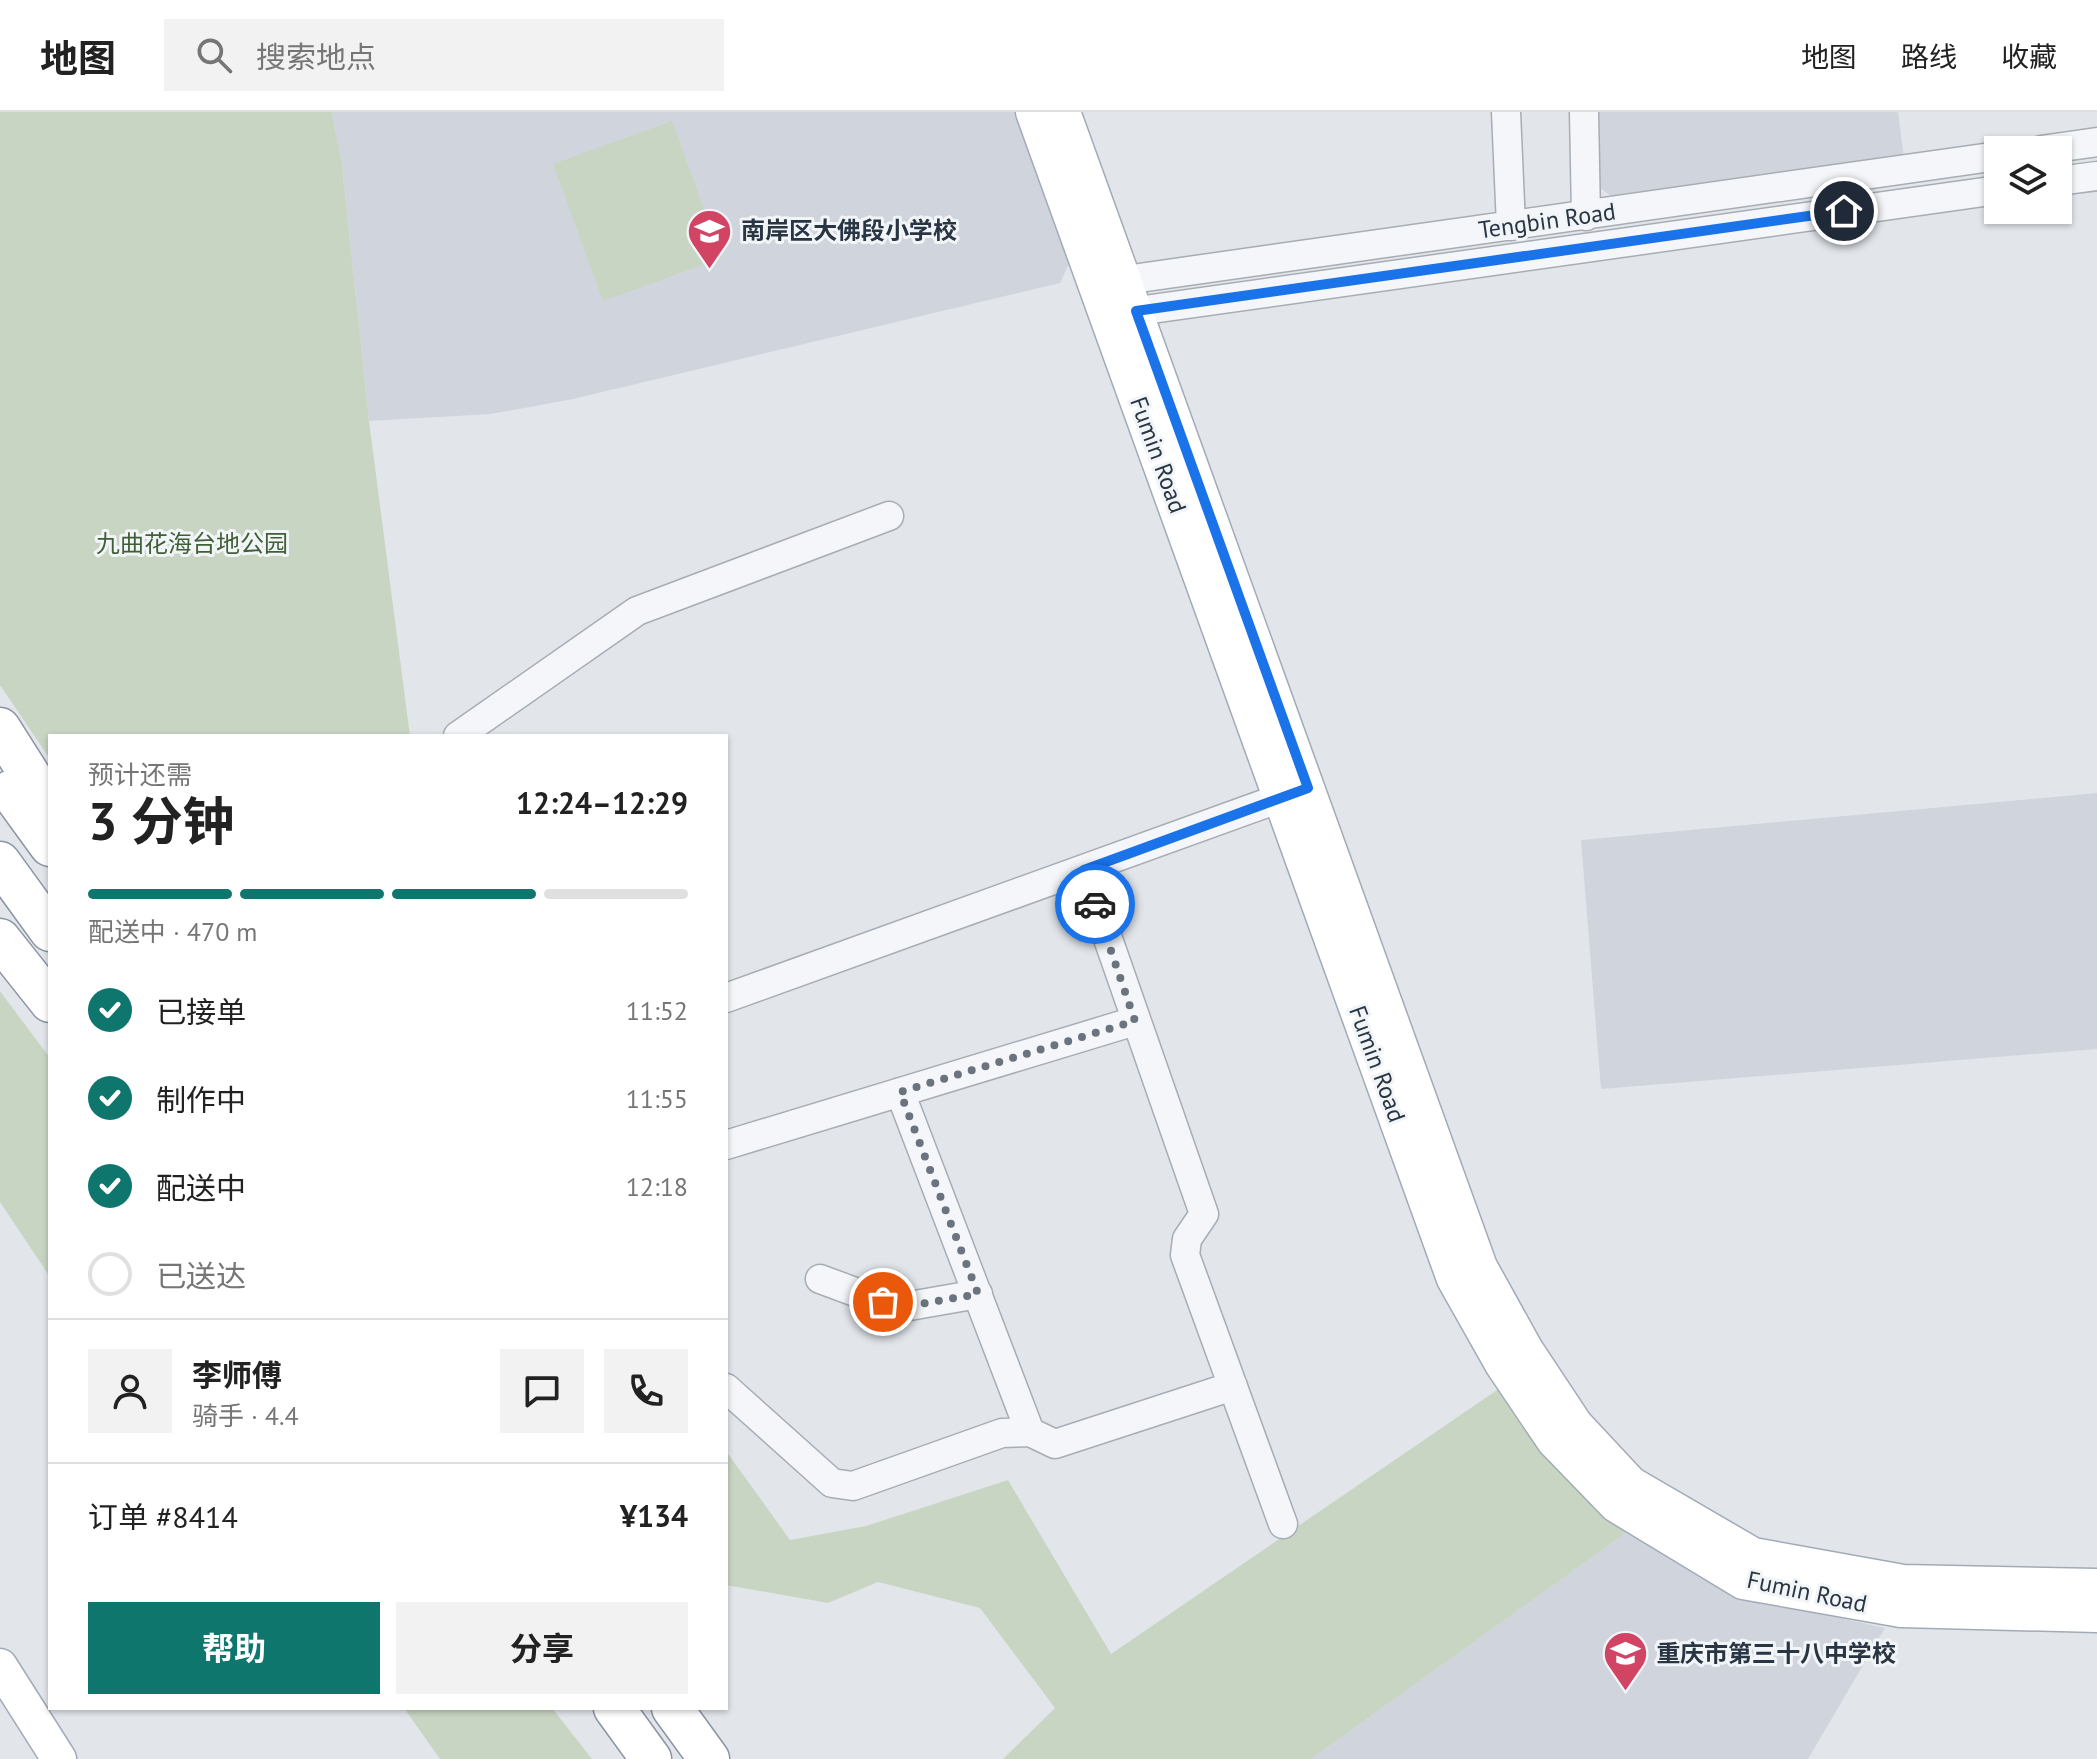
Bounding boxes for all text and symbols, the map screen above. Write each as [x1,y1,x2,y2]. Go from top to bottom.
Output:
search box [164,19,724,91]
text: 地图 [40,33,116,82]
icon: search [192,33,236,77]
text: 搜索地点 [256,37,376,76]
text: 地图 [1801,38,1857,75]
text: 路线 [1901,38,1957,75]
text: 收藏 [2001,38,2057,75]
map controls [1984,136,2072,224]
button: layers [1984,136,2072,224]
pin [1810,177,1878,245]
icon: home [1822,189,1866,233]
street label: Tengbin Road [1476,196,1618,245]
school or university icon: 南岸区大佛段小学校 [686,207,734,270]
place label: 南岸区大佛段小学校 [741,215,957,246]
street label: Fumin Road [1123,392,1194,517]
park label: 九曲花海台地公园 [96,528,288,559]
text: 预计还需 [88,758,192,791]
text: 12:24–12:29 [516,783,688,822]
text: 3 分钟 [88,787,235,854]
courier [1055,864,1135,944]
icon: car [1073,882,1117,926]
text: 配送中 · 470 m [88,915,257,948]
icon: check [88,988,132,1032]
text: 已接单 [156,992,246,1031]
text: 11:52 [626,994,688,1027]
street label: Fumin Road [1342,1001,1413,1126]
icon: check [88,1076,132,1120]
text: 制作中 [156,1080,246,1119]
text: 11:55 [626,1082,688,1115]
icon: check [88,1164,132,1208]
text: 配送中 [156,1168,246,1207]
text: 12:18 [626,1170,688,1203]
text: 已送达 [156,1256,246,1295]
pin [849,1268,917,1336]
icon: bag [861,1280,905,1324]
button: person [88,1349,172,1433]
button: chat [500,1349,584,1433]
button: phone [604,1349,688,1433]
text: 李师傅 [192,1355,282,1394]
text: 骑手 · 4.4 [192,1399,299,1432]
text: ¥134 [620,1496,688,1535]
text: 订单 #8414 [88,1497,238,1536]
street label: Fumin Road [1744,1564,1870,1619]
button: 帮助 [88,1602,380,1694]
button: 分享 [396,1602,688,1694]
school or university icon: 重庆市第三十八中学校 [1601,1630,1649,1693]
place label: 重庆市第三十八中学校 [1656,1638,1896,1669]

